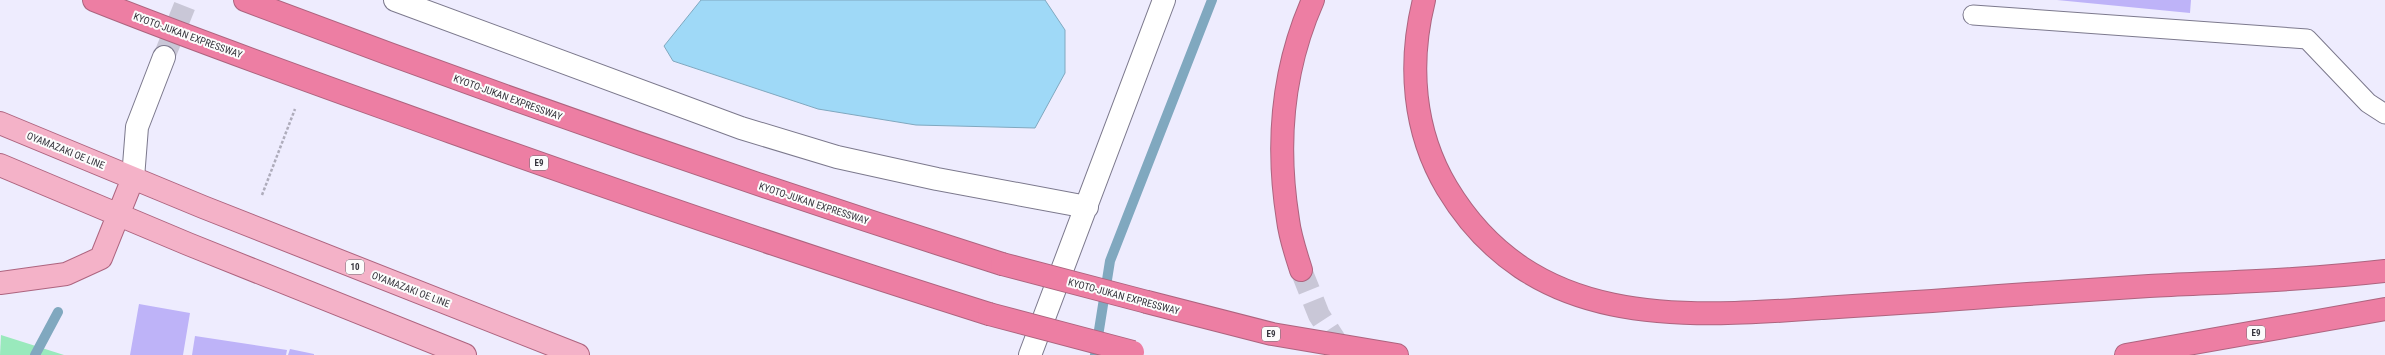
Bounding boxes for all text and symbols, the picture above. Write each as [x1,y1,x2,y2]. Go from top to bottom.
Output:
street label: KYOTO-JUKAN EXPRESSWAY [132,11,244,61]
street label: KYOTO-JUKAN EXPRESSWAY [452,73,564,123]
street label: OYAMAZAKI OE LINE [25,130,106,171]
road number: E9 [530,156,548,170]
street label: KYOTO-JUKAN EXPRESSWAY [758,181,871,227]
road number: 10 [346,260,364,274]
street label: OYAMAZAKI OE LINE [370,269,451,309]
street label: KYOTO-JUKAN EXPRESSWAY [1067,276,1181,317]
road number: E9 [2247,326,2265,340]
road number: E9 [1262,327,1280,341]

